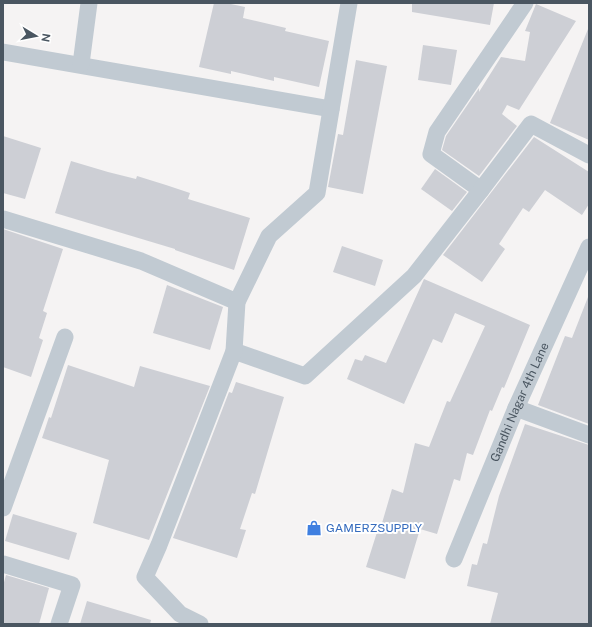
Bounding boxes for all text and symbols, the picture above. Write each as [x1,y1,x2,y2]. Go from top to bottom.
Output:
north arrow [16,16,56,56]
text: N [39,32,53,43]
street label: Gandhi Nagar 4th Lane [488,340,552,464]
shop icon: GAMERZSUPPLY [305,519,323,537]
place label: GAMERZSUPPLY [326,521,423,535]

